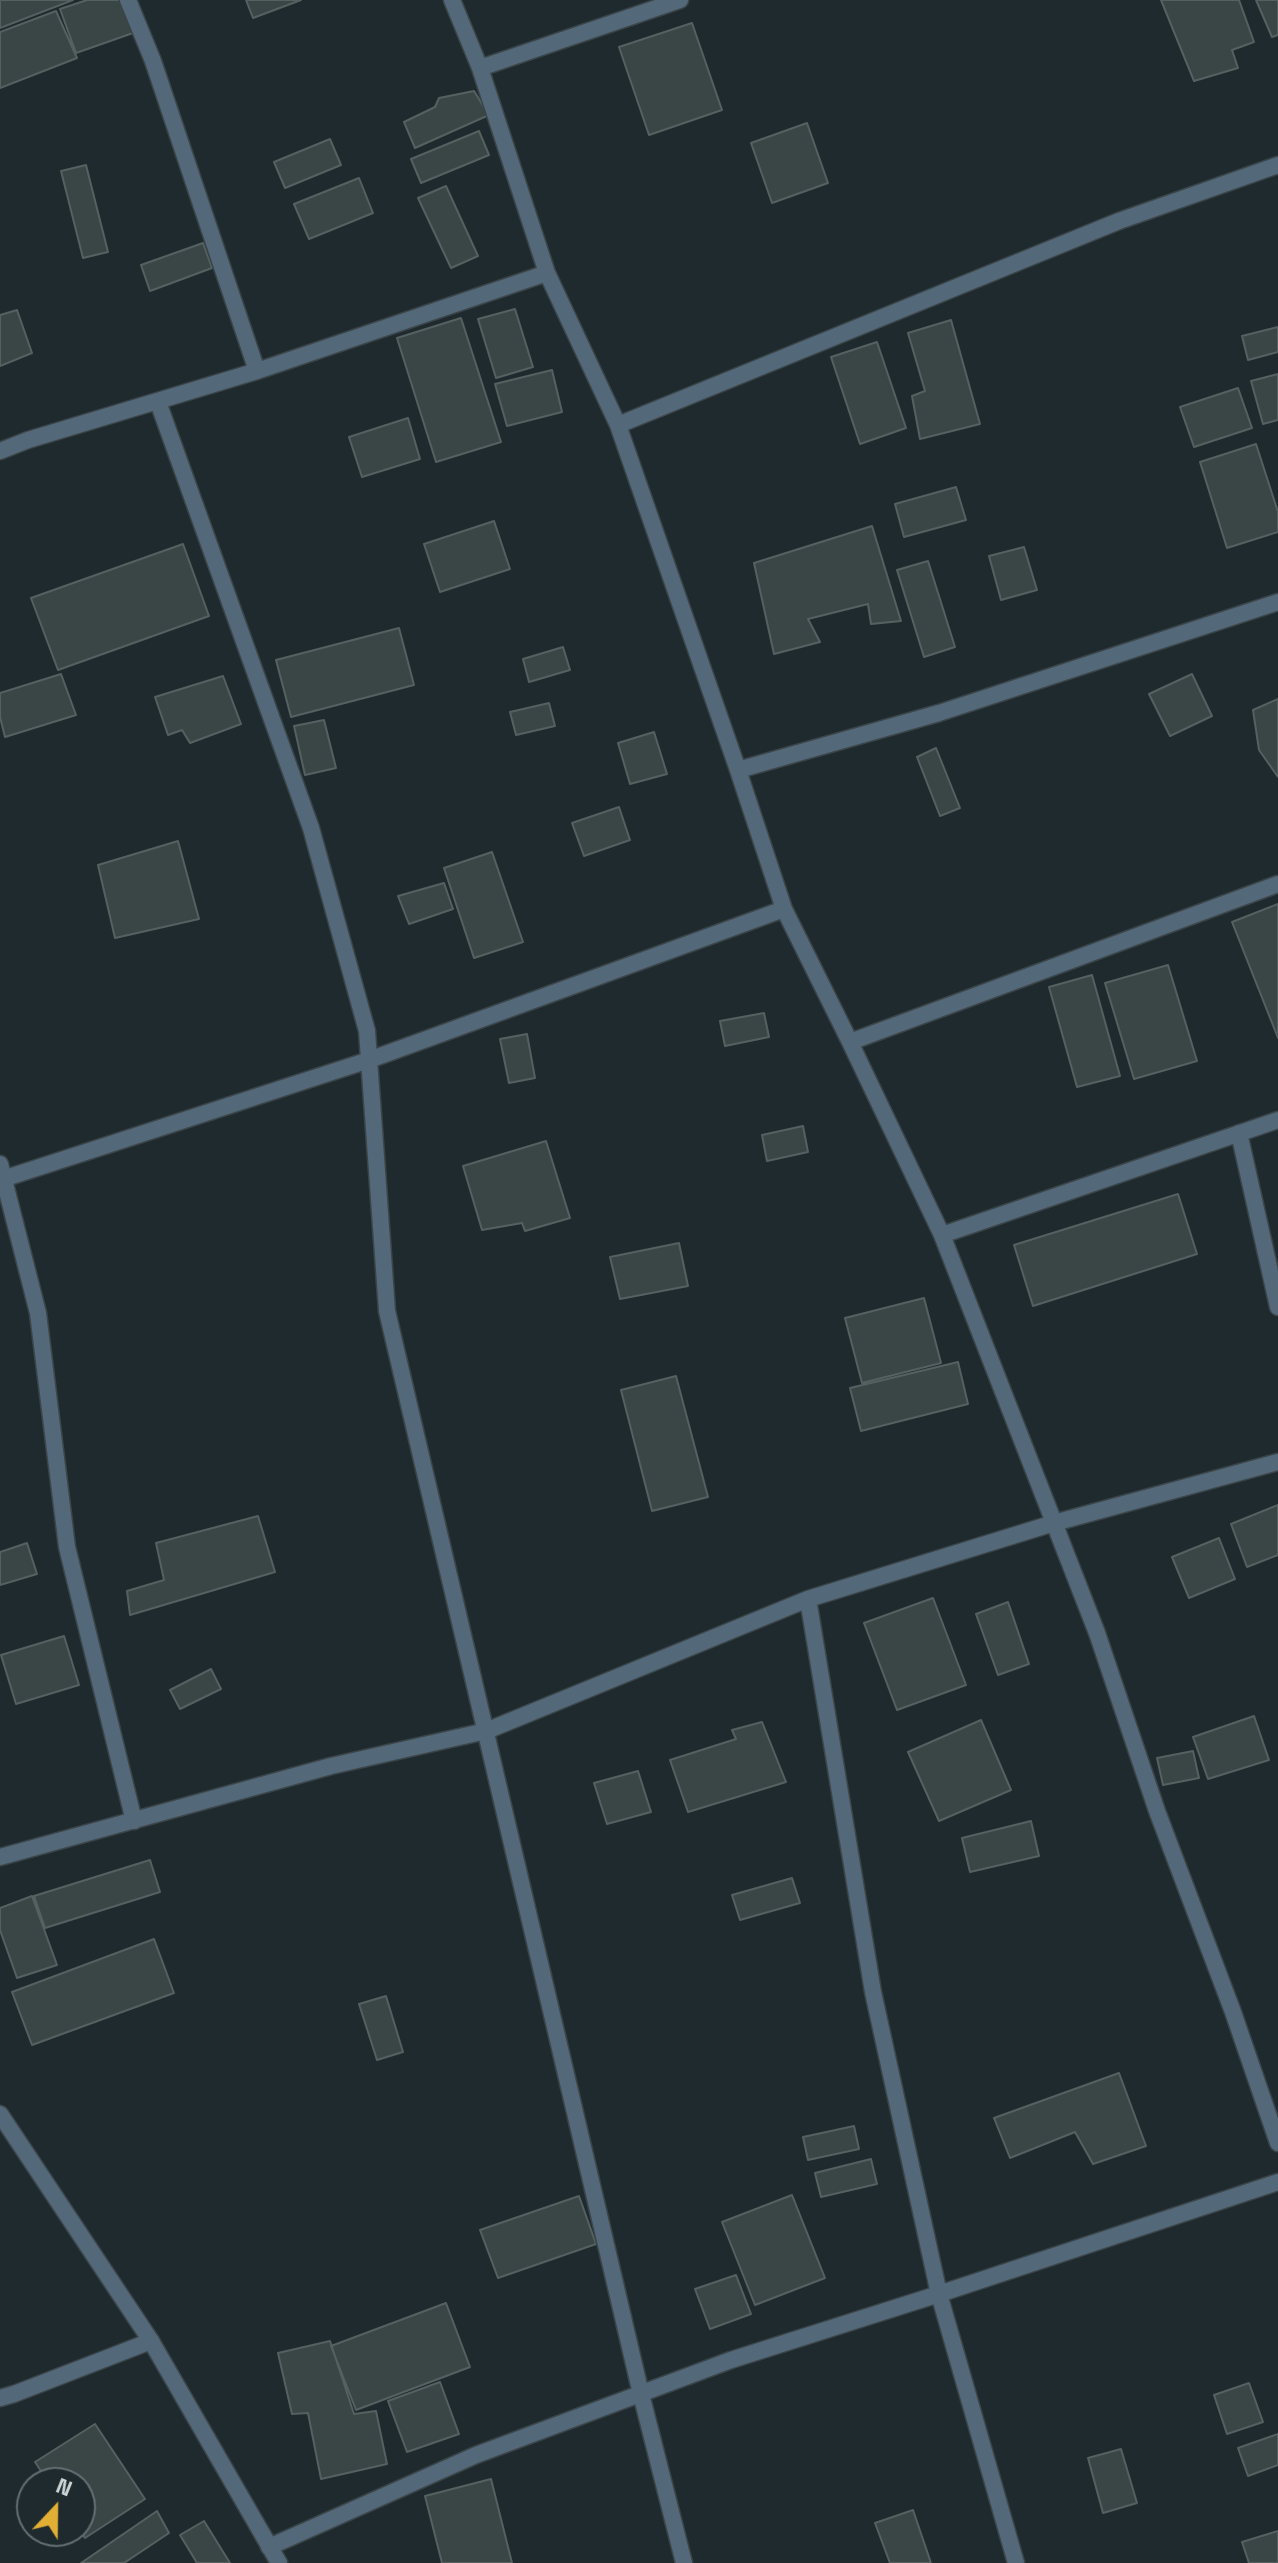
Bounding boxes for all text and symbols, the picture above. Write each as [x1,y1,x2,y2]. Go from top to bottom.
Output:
north arrow [16,2467,96,2547]
text: N [52,2471,76,2502]

